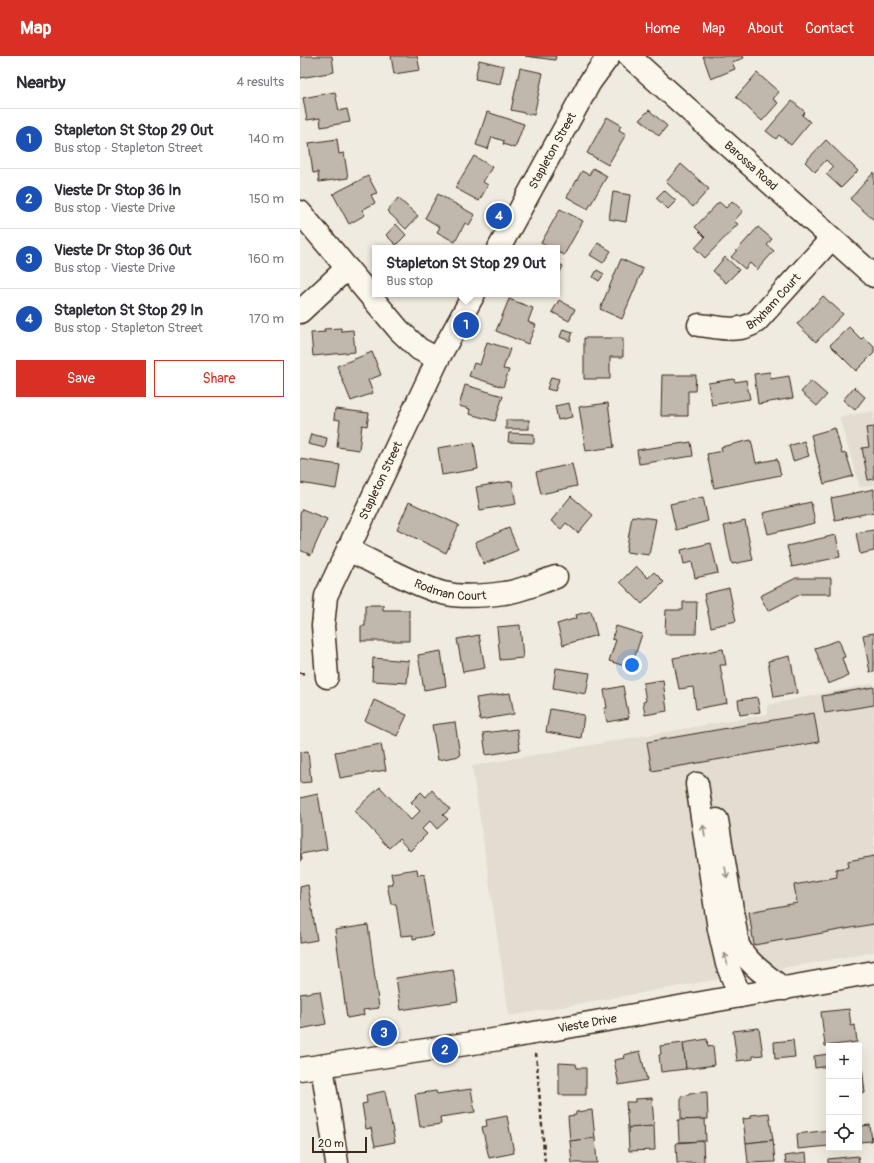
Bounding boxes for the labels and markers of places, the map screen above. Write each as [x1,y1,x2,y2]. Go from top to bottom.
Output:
pin: 4 [486,201,512,231]
pin: 1 [453,310,479,340]
pin: 3 [371,1018,397,1048]
pin: 2 [432,1035,458,1065]

